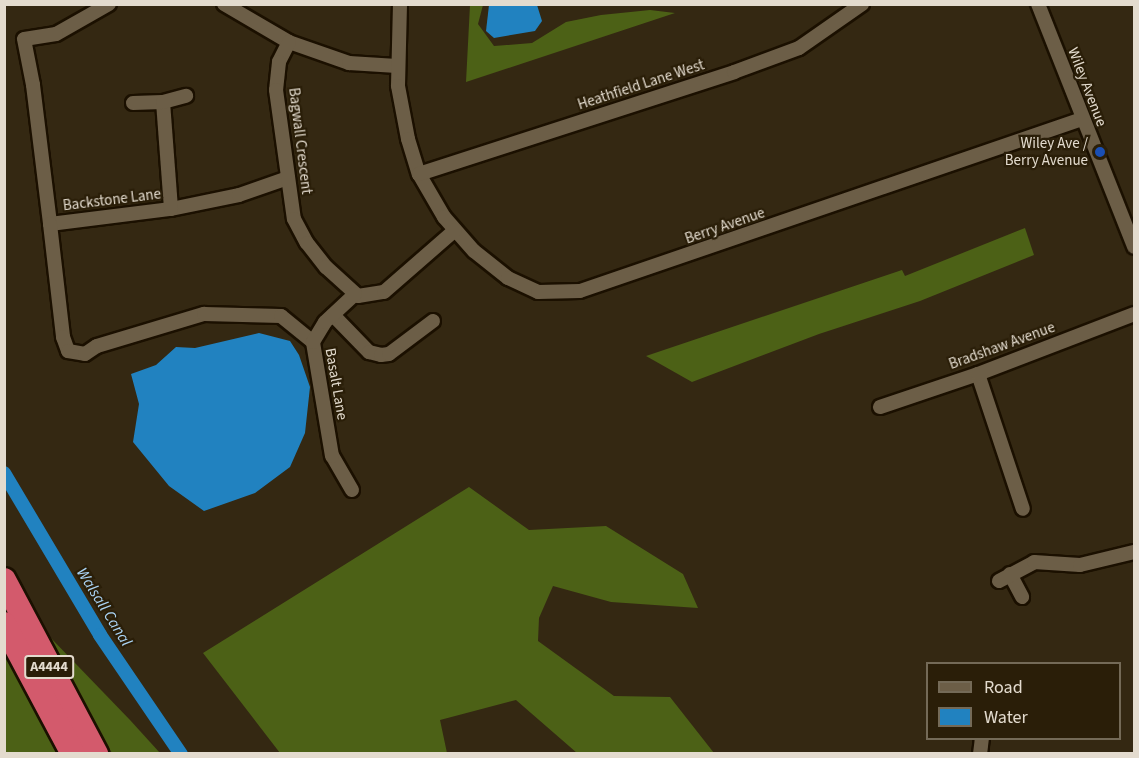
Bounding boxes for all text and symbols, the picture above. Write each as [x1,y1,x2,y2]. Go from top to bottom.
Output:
street label: Wiley Avenue [1064,45,1110,129]
street label: Heathfield Lane West [575,56,707,114]
street label: Bagwall Crescent [285,87,315,195]
place label: Wiley Ave / Berry Avenue [1005,134,1088,169]
marker: Wiley Ave / Berry Avenue [1093,145,1107,159]
street label: Backstone Lane [62,185,162,215]
street label: Berry Avenue [683,204,767,248]
street label: Bradshaw Avenue [946,318,1058,374]
street label: Basalt Lane [321,347,351,421]
water label: Walsall Canal [72,564,136,650]
road number: A4444 [23,656,74,678]
legend [926,662,1121,740]
text: Road [984,675,1023,700]
text: Water [984,705,1028,730]

